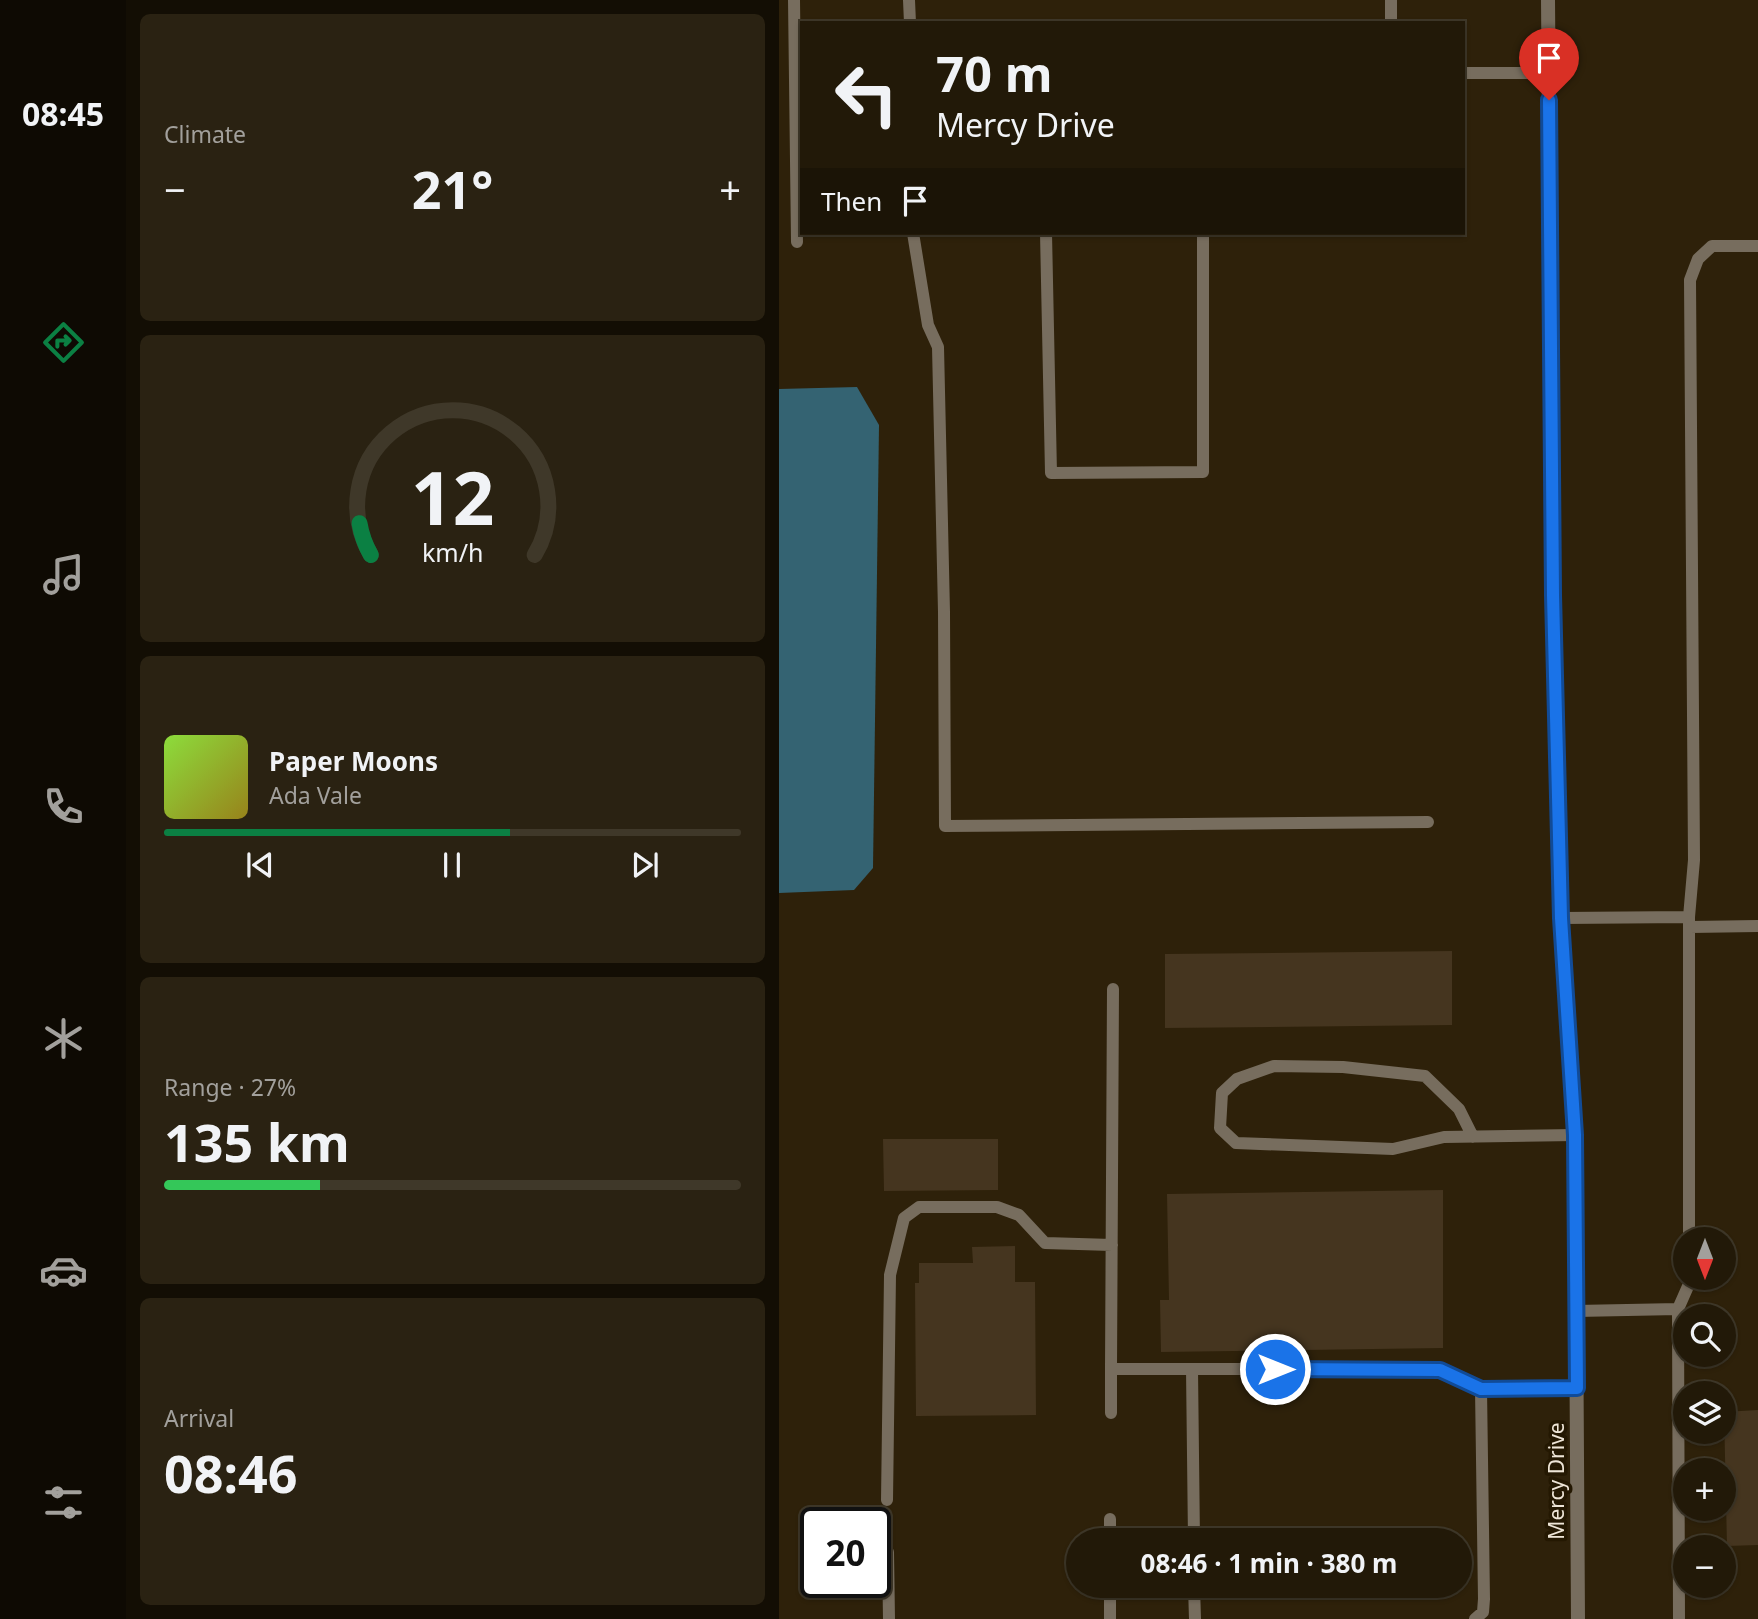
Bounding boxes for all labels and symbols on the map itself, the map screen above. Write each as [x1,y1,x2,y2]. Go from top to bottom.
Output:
pin [1519,28,1579,100]
north arrow [1673,1227,1736,1290]
position arrow [1238,1332,1312,1406]
street label: Mercy Drive [1542,1422,1570,1540]
speed limit sign: 20 [800,1507,891,1598]

